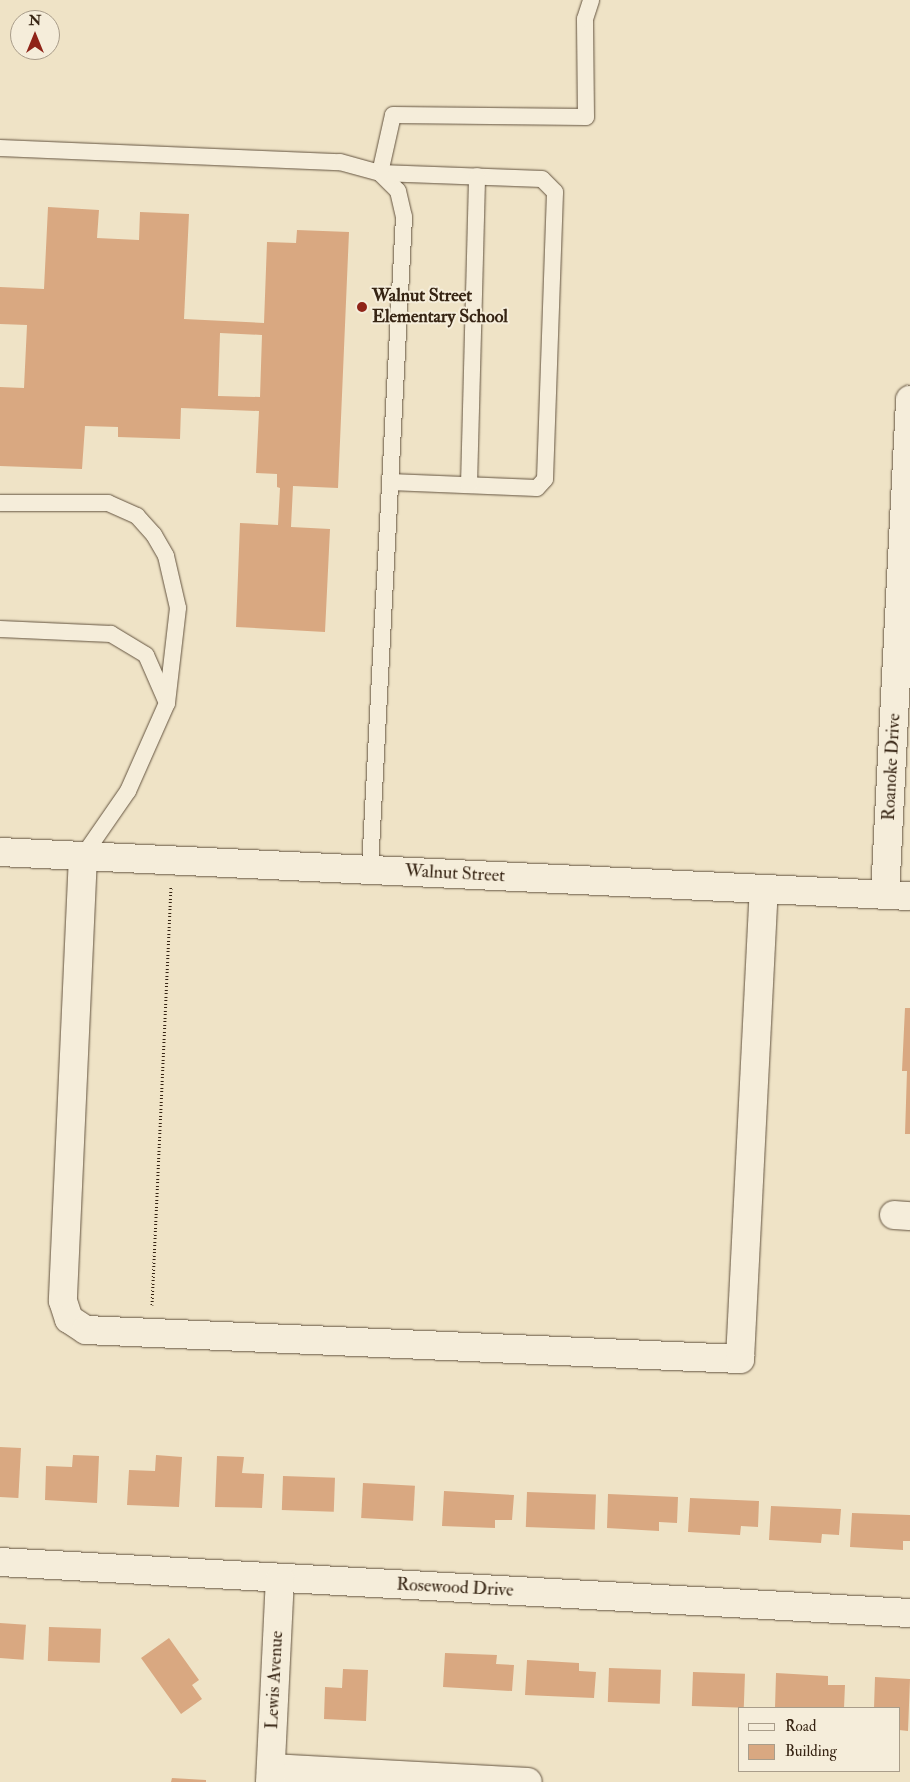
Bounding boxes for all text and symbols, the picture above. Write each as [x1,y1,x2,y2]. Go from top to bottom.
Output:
north arrow [10,10,60,60]
text: N [29,12,41,29]
place label: Walnut Street Elementary School [372,286,508,328]
marker: Walnut Street Elementary School [356,301,368,313]
street label: Roanoke Drive [878,713,906,821]
street label: Walnut Street [404,861,506,887]
street label: Rosewood Drive [396,1574,514,1602]
street label: Lewis Avenue [262,1630,288,1730]
legend [738,1707,900,1772]
text: Road [785,1717,816,1736]
text: Building [785,1742,837,1761]

